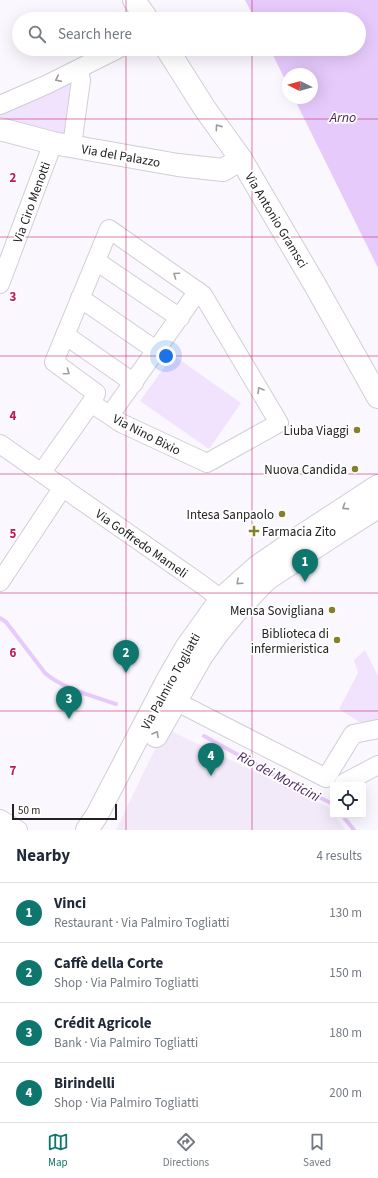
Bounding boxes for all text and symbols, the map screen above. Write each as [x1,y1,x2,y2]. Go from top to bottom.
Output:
search box [12,12,366,56]
icon: search [26,23,48,45]
text: Search here [58,24,132,45]
north arrow [282,68,318,104]
one-way arrow [55,74,63,82]
water label: Arno [329,108,356,128]
one-way arrow [216,125,223,132]
street label: Via del Palazzo [80,140,162,172]
street label: Via Ciro Menotti [9,159,55,245]
text: 2 [10,169,17,187]
street label: Via Antonio Gramsci [240,169,312,272]
one-way arrow [173,273,180,280]
text: 3 [10,288,17,306]
your location [156,346,176,366]
one-way arrow [63,367,70,375]
one-way arrow [257,387,264,394]
text: 4 [10,407,17,425]
street label: Via Nino Bixio [109,410,184,460]
place label: Liuba Viaggi [284,422,349,440]
marker: Liuba Viaggi [352,425,362,435]
place label: Nuova Candida [264,461,347,479]
marker: Nuova Candida [350,464,360,474]
one-way arrow [342,503,349,510]
street label: Via Goffredo Mameli [92,505,191,582]
place label: Intesa Sanpaolo [187,506,274,524]
marker: Intesa Sanpaolo [277,509,287,519]
place label: Farmacia Zito [262,523,336,541]
text: 5 [10,525,17,543]
marker: Farmacia Zito [249,526,259,536]
pin: 1 [292,549,318,582]
one-way arrow [236,578,244,585]
place label: Mensa Sovigliana [230,602,324,620]
marker: Mensa Sovigliana [327,605,337,615]
place label: Biblioteca di infermieristica [251,625,329,658]
street label: Via Palmiro Togliatti [137,630,205,733]
marker: Biblioteca di infermieristica [332,635,342,645]
pin: 2 [113,640,139,673]
text: 6 [10,644,17,662]
pin: 3 [56,686,82,719]
one-way arrow [152,731,159,738]
pin: 4 [198,743,224,776]
water label: Rio dei Morticini [234,747,324,807]
text: 7 [10,762,17,780]
map controls [330,782,366,818]
button: locate [330,782,366,818]
scale bar [12,802,117,821]
text: 50 m [18,803,40,818]
text: Nearby [16,844,70,868]
text: 4 results [317,847,362,865]
text: Vinci [54,893,86,914]
text: 1 [26,904,32,922]
text: 130 m [329,904,362,922]
text: Restaurant · Via Palmiro Togliatti [54,914,229,932]
text: Caffè della Corte [54,953,163,974]
text: 2 [26,964,32,982]
text: 150 m [329,964,362,982]
text: Shop · Via Palmiro Togliatti [54,974,199,992]
text: Crédit Agricole [54,1013,152,1034]
text: 3 [26,1024,32,1042]
text: 180 m [329,1024,362,1042]
text: Bank · Via Palmiro Togliatti [54,1034,198,1052]
text: Birindelli [54,1073,115,1094]
text: 4 [26,1084,32,1102]
text: 200 m [329,1084,362,1102]
text: Shop · Via Palmiro Togliatti [54,1094,199,1112]
tab: Map [47,1131,69,1170]
tab: Directions [163,1131,209,1170]
tab: Saved [303,1131,331,1170]

